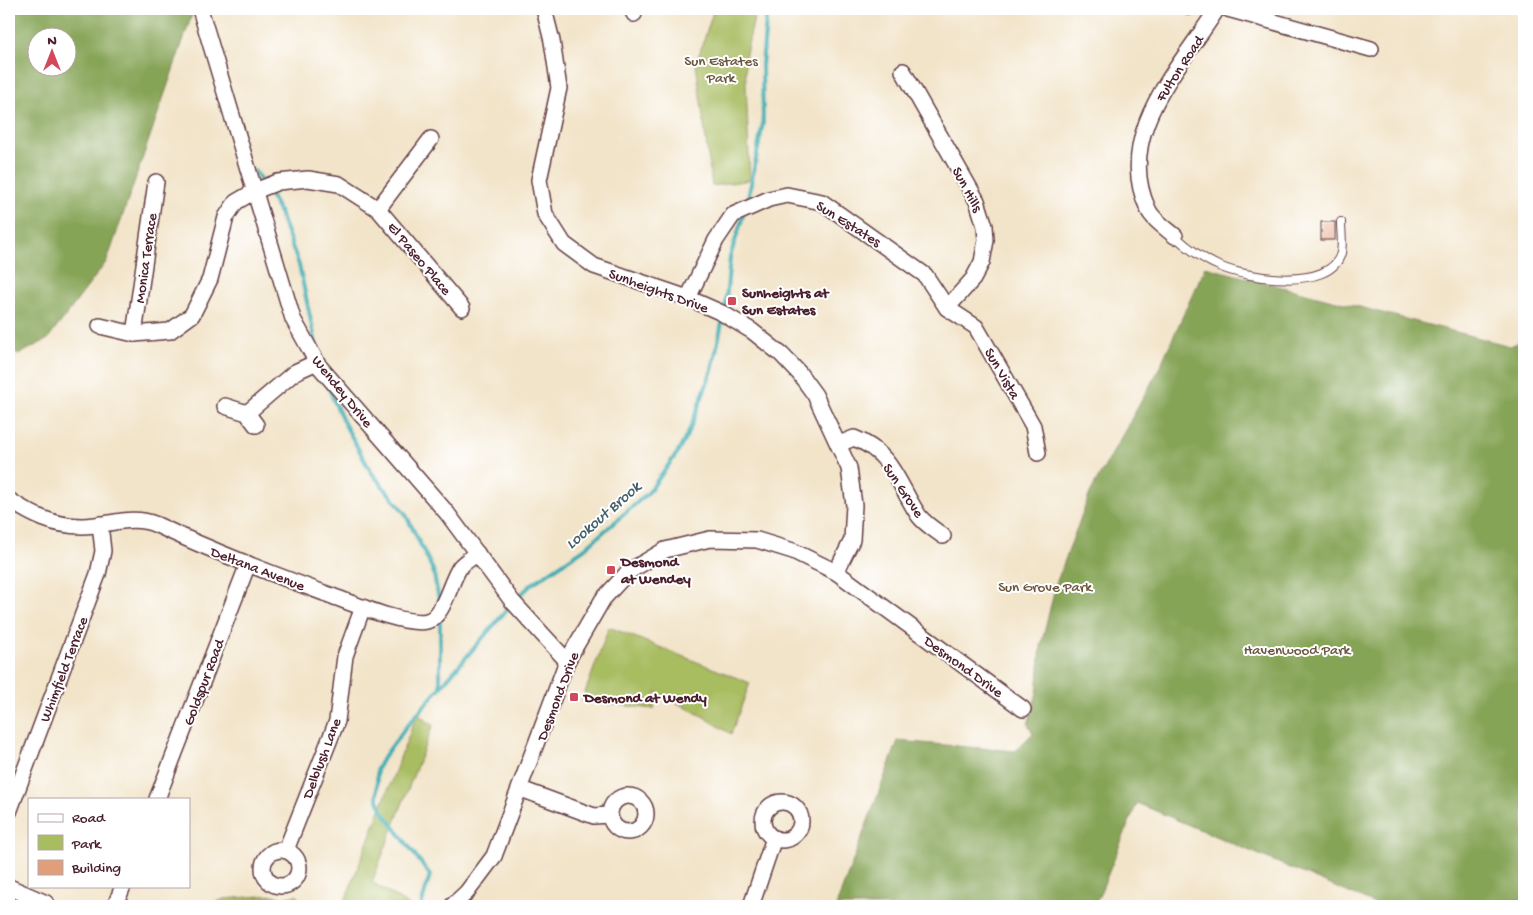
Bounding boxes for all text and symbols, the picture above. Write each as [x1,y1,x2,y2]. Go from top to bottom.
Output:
north arrow [28,28,78,78]
street label: Fulton Road [1152,32,1209,106]
text: N [47,33,57,50]
park label: Sun Estates Park [684,53,758,88]
street label: Sun Hills [947,164,986,216]
street label: Sun Estates [812,198,884,252]
street label: Monica Terrace [132,212,162,305]
street label: El Paseo Place [383,219,455,300]
street label: Sunheights Drive [606,266,711,318]
place label: Sunheights at Sun Estates [742,285,830,320]
marker: Sunheights at Sun Estates [726,295,738,307]
street label: Sun Vista [979,345,1023,403]
street label: Wendey Drive [307,352,376,432]
street label: Sun Grove [878,461,927,522]
water label: Lookout Brook [563,478,647,554]
street label: Deltana Avenue [207,543,307,596]
place label: Desmond at Wendey [619,554,691,589]
marker: Desmond at Wendey [605,564,617,576]
park label: Sun Grove Park [998,579,1093,597]
street label: Whimfield Terrace [37,614,93,725]
street label: Desmond Drive [919,632,1006,703]
street label: Goldspur Road [180,636,230,728]
park label: Havenwood Park [1244,642,1352,660]
street label: Desmond Drive [533,650,584,745]
place label: Desmond at Wendy [582,690,707,708]
marker: Desmond at Wendy [568,691,580,703]
street label: Delblush Lane [299,716,347,803]
legend [28,798,190,888]
text: Road [72,810,106,828]
text: Park [71,836,102,854]
text: Building [71,860,121,878]

